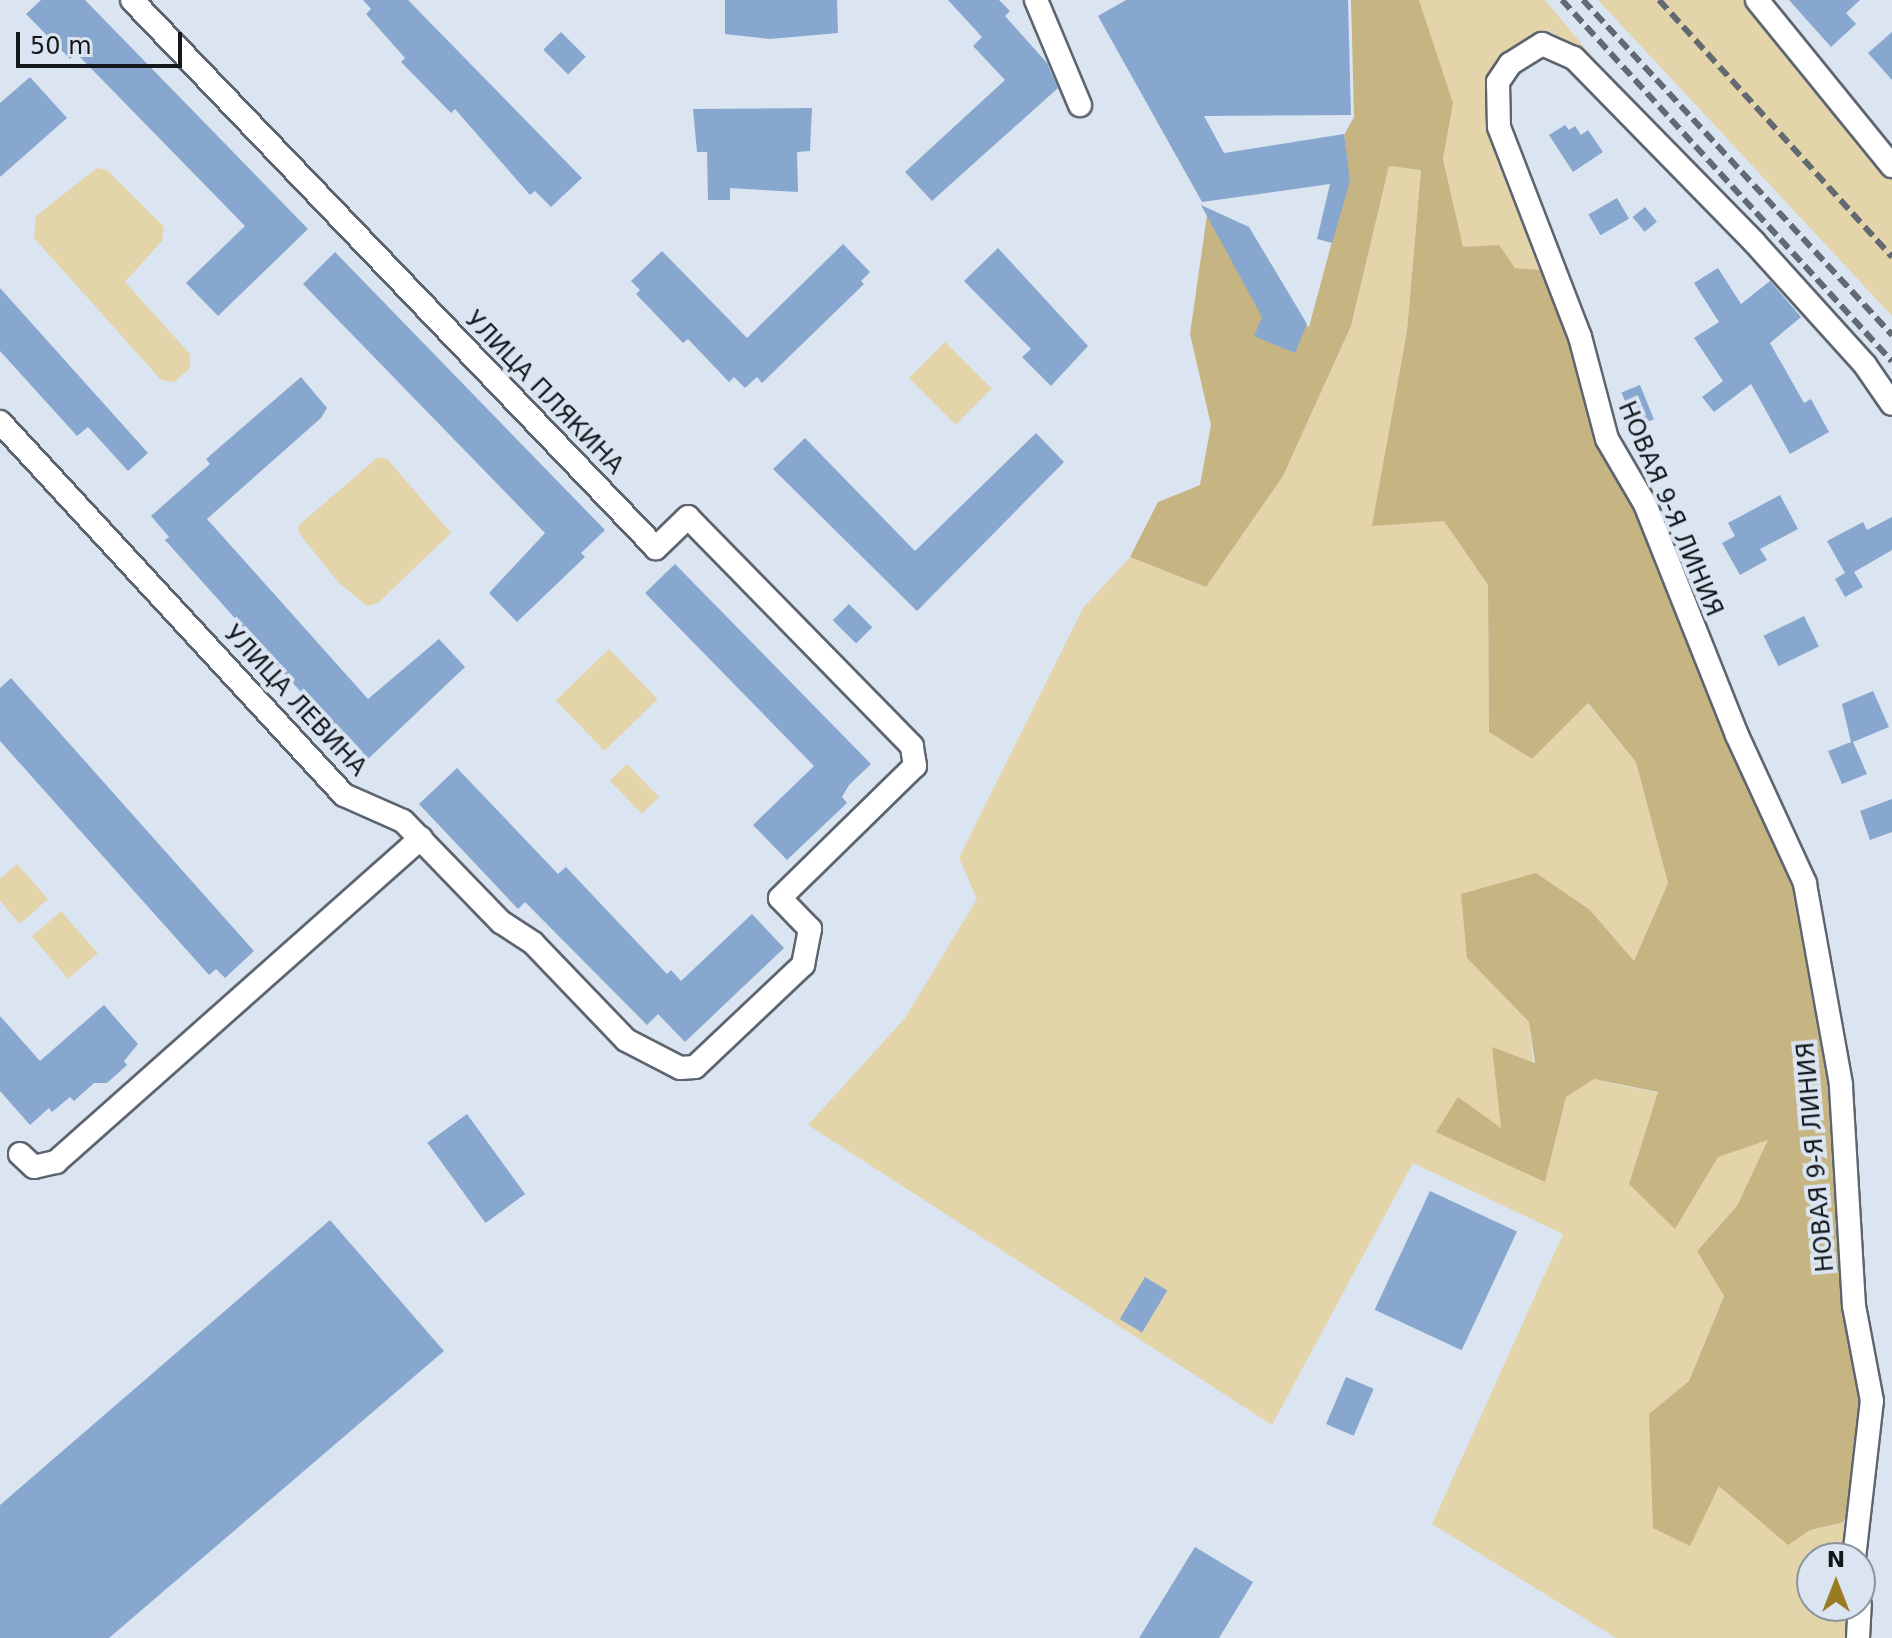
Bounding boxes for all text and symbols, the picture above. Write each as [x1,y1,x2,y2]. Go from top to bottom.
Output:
scale bar [20,16,186,66]
text: 50 m [30,32,92,60]
street label: УЛИЦА ПЛЯКИНА [459,305,629,481]
street label: НОВАЯ 9-Я ЛИНИЯ [1612,397,1728,621]
street label: УЛИЦА ЛЕВИНА [218,620,372,782]
street label: НОВАЯ 9-Я ЛИНИЯ [1792,1041,1840,1273]
north arrow [1796,1542,1876,1622]
text: N [1827,1547,1845,1572]

